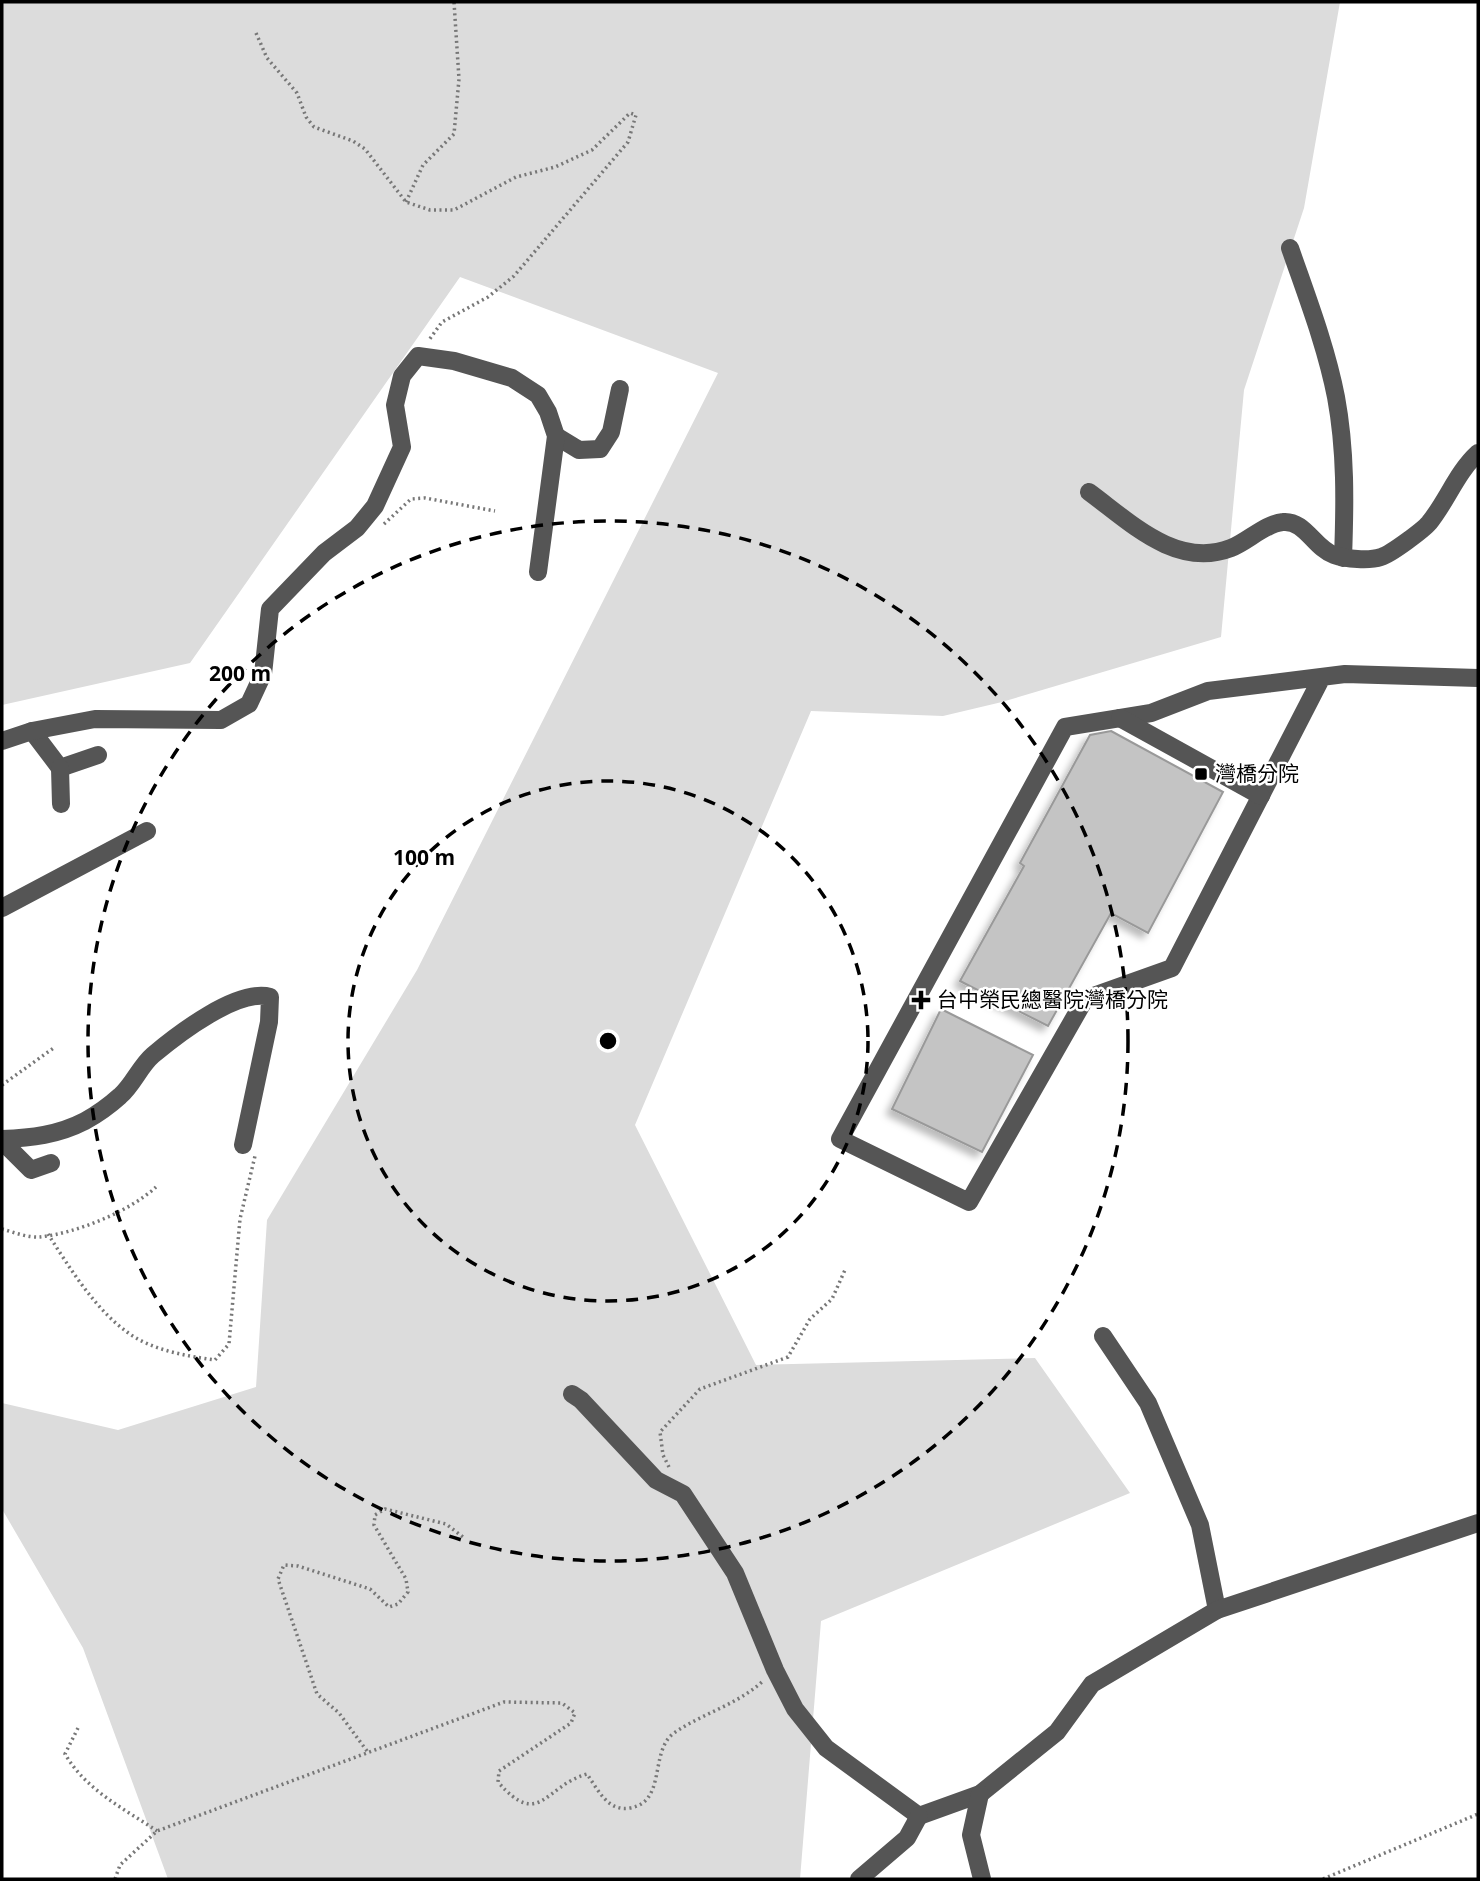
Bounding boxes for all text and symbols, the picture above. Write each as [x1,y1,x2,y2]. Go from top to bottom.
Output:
text: 200 m [209,659,271,687]
place label: 灣橋分院 [1215,759,1299,787]
marker: 灣橋分院 [1193,766,1209,782]
text: 100 m [393,843,455,871]
place label: 台中榮民總醫院灣橋分院 [937,985,1168,1013]
marker: 台中榮民總醫院灣橋分院 [911,990,931,1010]
centre of rings [596,1029,620,1053]

